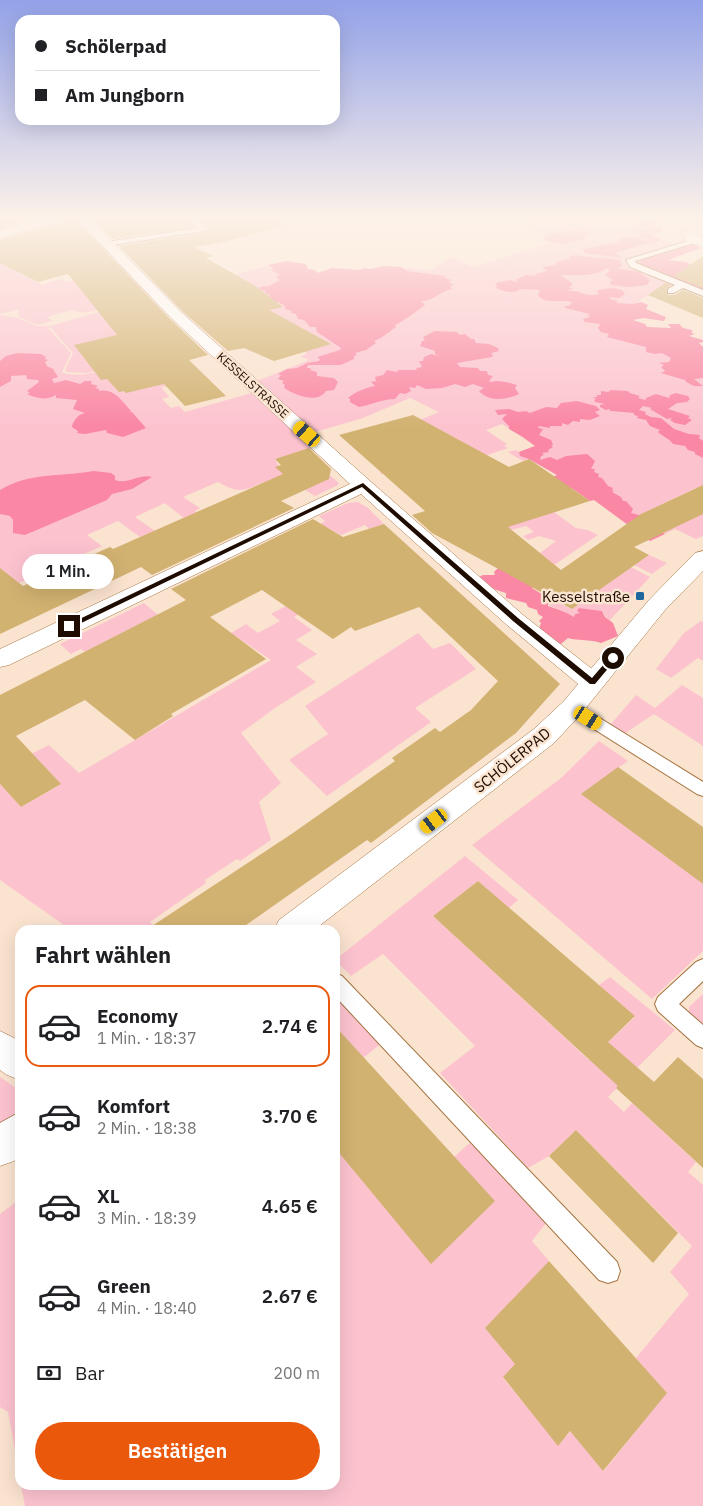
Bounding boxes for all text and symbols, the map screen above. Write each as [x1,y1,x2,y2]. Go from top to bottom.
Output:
text: Schölerpad [65,34,167,58]
text: Am Jungborn [65,83,185,107]
street label: KESSELSTRASSE [214,349,292,421]
car [290,418,323,450]
callout: 1 Min. [23,554,115,588]
text: 1 Min. [45,561,91,581]
place label: Kesselstraße [542,587,630,606]
marker: Kesselstraße [634,590,646,602]
route end [58,615,80,637]
route start [602,647,624,669]
car [571,704,604,732]
street label: SCHÖLERPAD [470,723,554,797]
car [417,806,450,836]
text: Fahrt wählen [35,940,171,969]
icon: car [37,1004,82,1049]
text: Economy [97,1004,178,1028]
text: 2.74 € [262,1014,318,1038]
text: 1 Min. · 18:37 [97,1028,197,1048]
icon: car [37,1094,82,1139]
text: Komfort [97,1094,170,1118]
text: 3.70 € [262,1104,318,1128]
text: 2 Min. · 18:38 [97,1118,197,1138]
icon: car [37,1184,82,1229]
text: XL [97,1184,120,1208]
text: 4.65 € [262,1194,318,1218]
text: 3 Min. · 18:39 [97,1208,197,1228]
icon: car [37,1274,82,1319]
text: Green [97,1274,151,1298]
text: 2.67 € [262,1284,318,1308]
text: 4 Min. · 18:40 [97,1298,197,1318]
icon: cash [35,1359,63,1387]
text: Bar [75,1361,105,1385]
text: 200 m [273,1363,320,1383]
button: Bestätigen [35,1422,320,1480]

